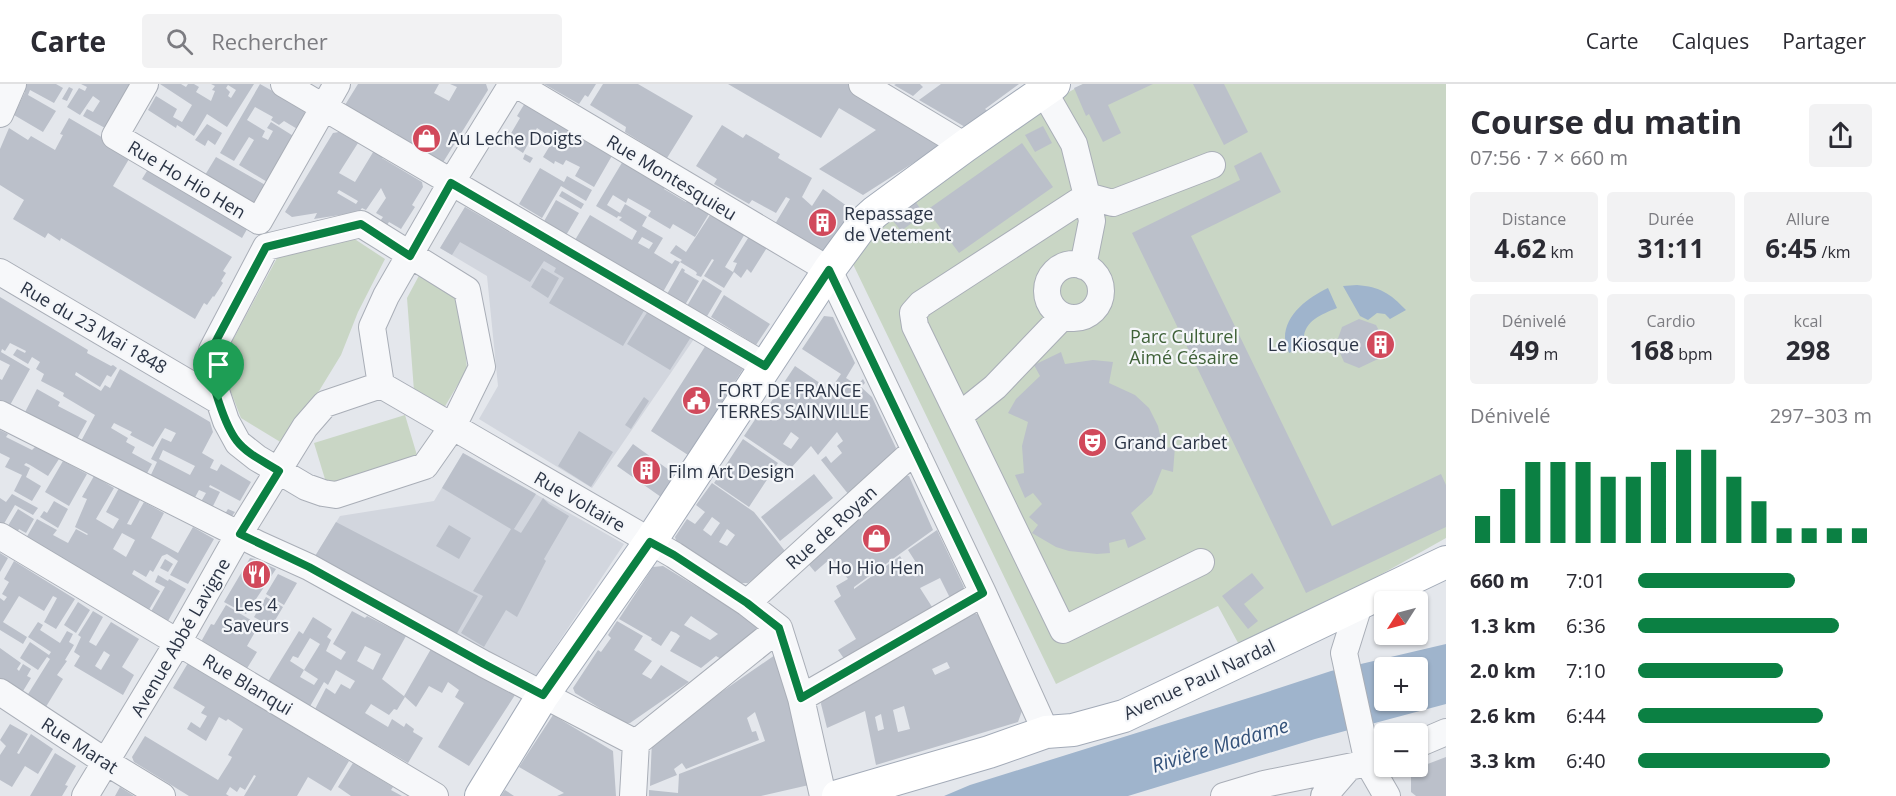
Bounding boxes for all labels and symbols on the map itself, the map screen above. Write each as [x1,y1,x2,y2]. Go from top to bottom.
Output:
shop icon: Au Leche Doigts [411,122,443,154]
place label: Au Leche Doigts [448,126,582,150]
street label: Rue Montesquieu [602,129,742,225]
street label: Rue Ho Hio Hen [124,134,250,224]
place label: Repassage de Vetement [844,201,951,246]
building icon: Repassage de Vetement [807,207,839,239]
street label: Rue du 23 Mai 1848 [16,275,172,379]
park label: Parc Culturel Aimé Césaire [1129,324,1239,369]
building icon: Le Kiosque [1364,328,1396,360]
place label: Le Kiosque [1268,332,1359,356]
pin [193,339,244,401]
place label: FORT DE FRANCE TERRES SAINVILLE [718,378,869,423]
public building icon: FORT DE FRANCE TERRES SAINVILLE [681,384,713,416]
theatre icon: Grand Carbet [1077,426,1109,458]
place label: Grand Carbet [1114,430,1227,454]
building icon: Film Art Design [631,455,663,487]
place label: Film Art Design [668,459,795,483]
street label: Rue Voltaire [530,465,630,537]
street label: Rue de Royan [780,480,882,574]
shop icon: Ho Hio Hen [860,522,892,554]
street label: Avenue Abbé Lavigne [125,553,235,721]
place label: Ho Hio Hen [828,555,924,579]
restaurant icon: Les 4 Saveurs [240,559,272,591]
north arrow [1374,591,1428,645]
place label: Les 4 Saveurs [223,592,289,637]
street label: Avenue Paul Nardal [1119,633,1279,725]
street label: Rue Blanqui [199,648,297,720]
street label: Rue Marat [37,711,123,779]
water label: Rivière Madame [1148,711,1292,779]

